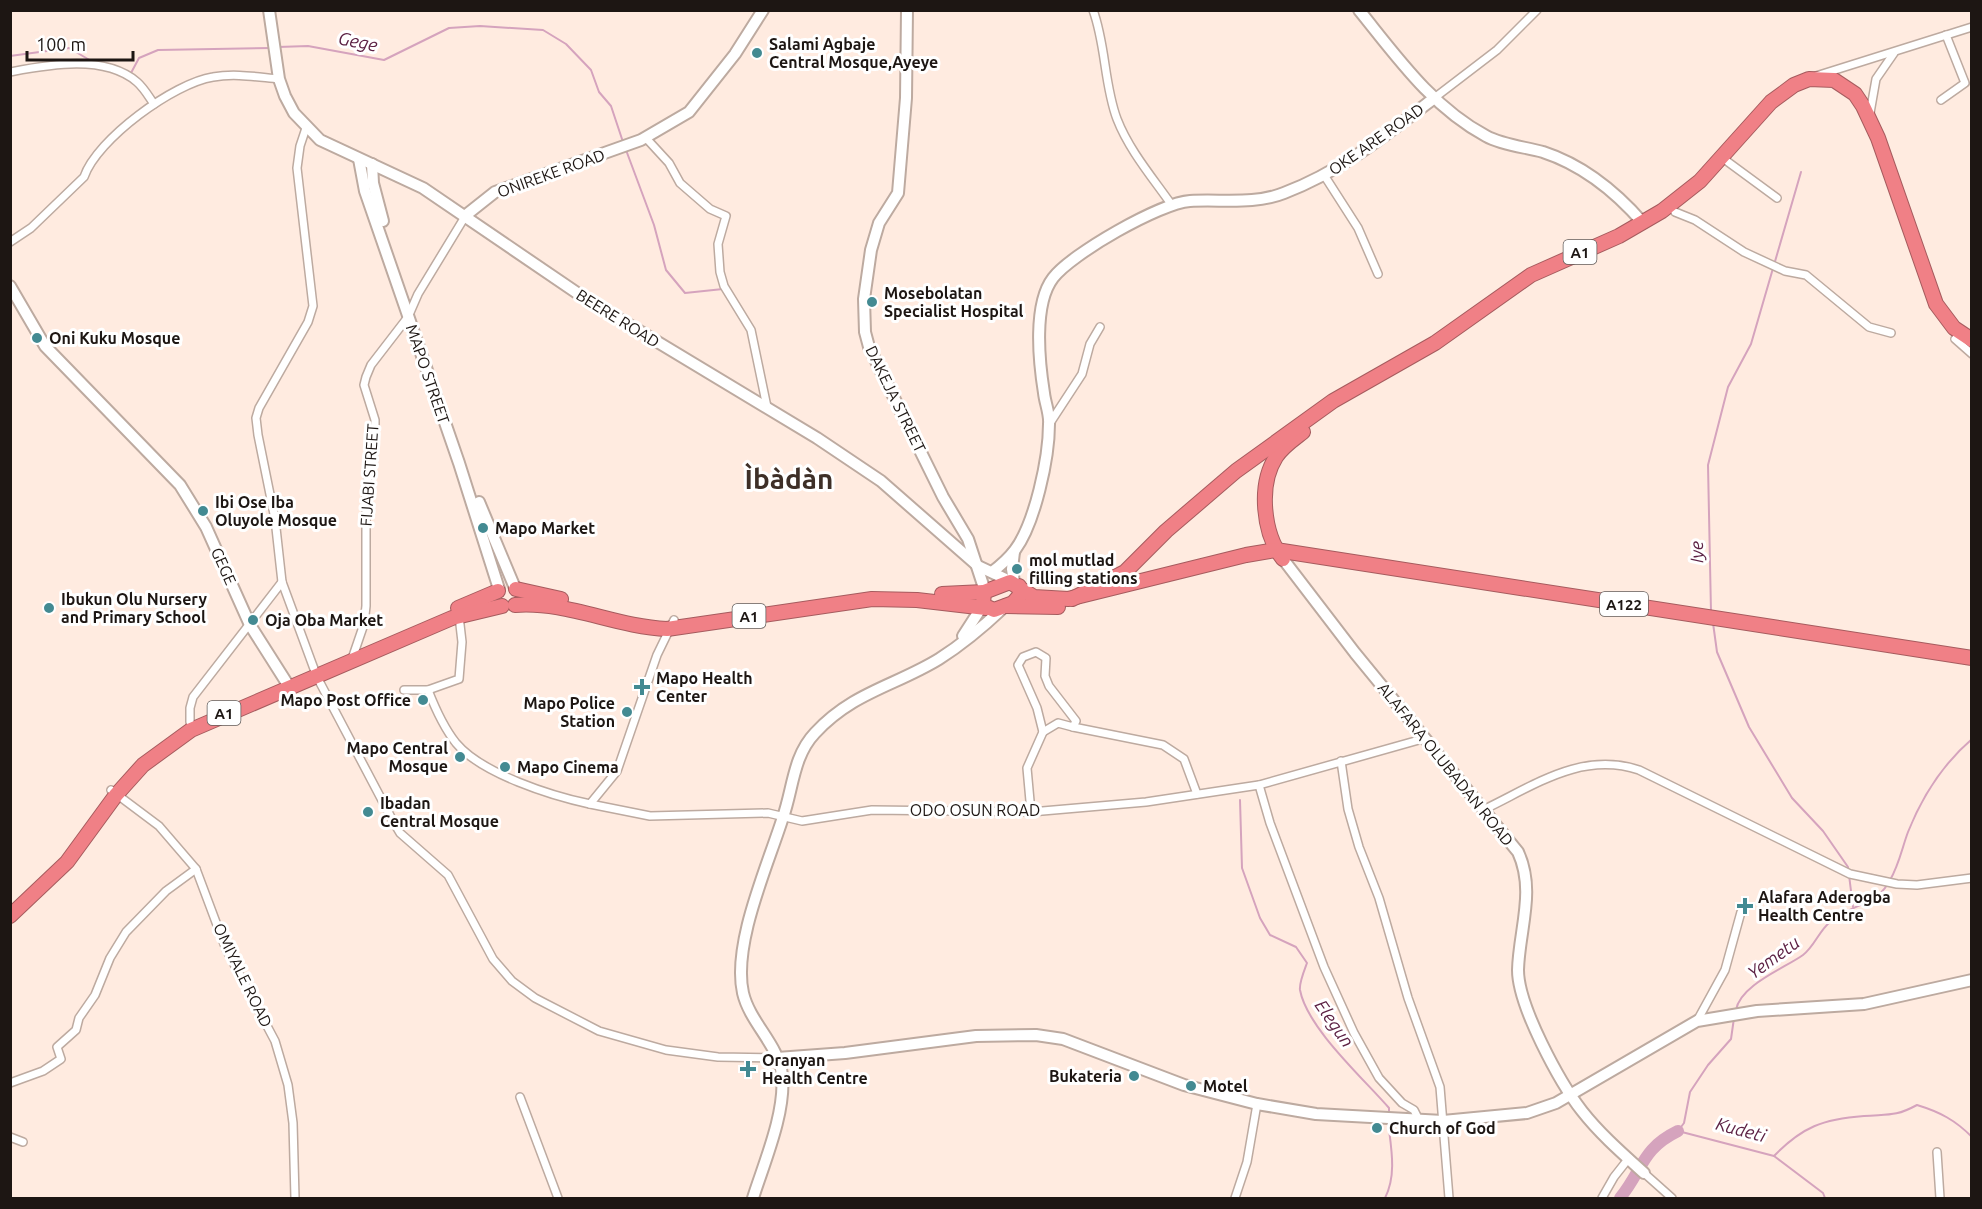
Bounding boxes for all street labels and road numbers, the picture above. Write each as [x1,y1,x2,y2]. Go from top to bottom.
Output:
street label: OKE ARE ROAD [1325,100,1427,178]
street label: ONIREKE ROAD [495,145,607,201]
road number: A1 [1564,240,1596,264]
street label: BEERE ROAD [573,285,663,351]
street label: MAPO STREET [403,322,453,426]
street label: DAKEJA STREET [862,343,930,455]
street label: FIJABI STREET [356,423,382,527]
street label: GEGE [208,545,240,587]
road number: A122 [1600,592,1648,616]
road number: A1 [732,604,766,628]
street label: ALAFARA OLUBADAN ROAD [1375,679,1517,849]
road number: A1 [208,701,240,725]
street label: ODO OSUN ROAD [910,801,1040,819]
street label: OMIYALE ROAD [210,920,276,1030]

